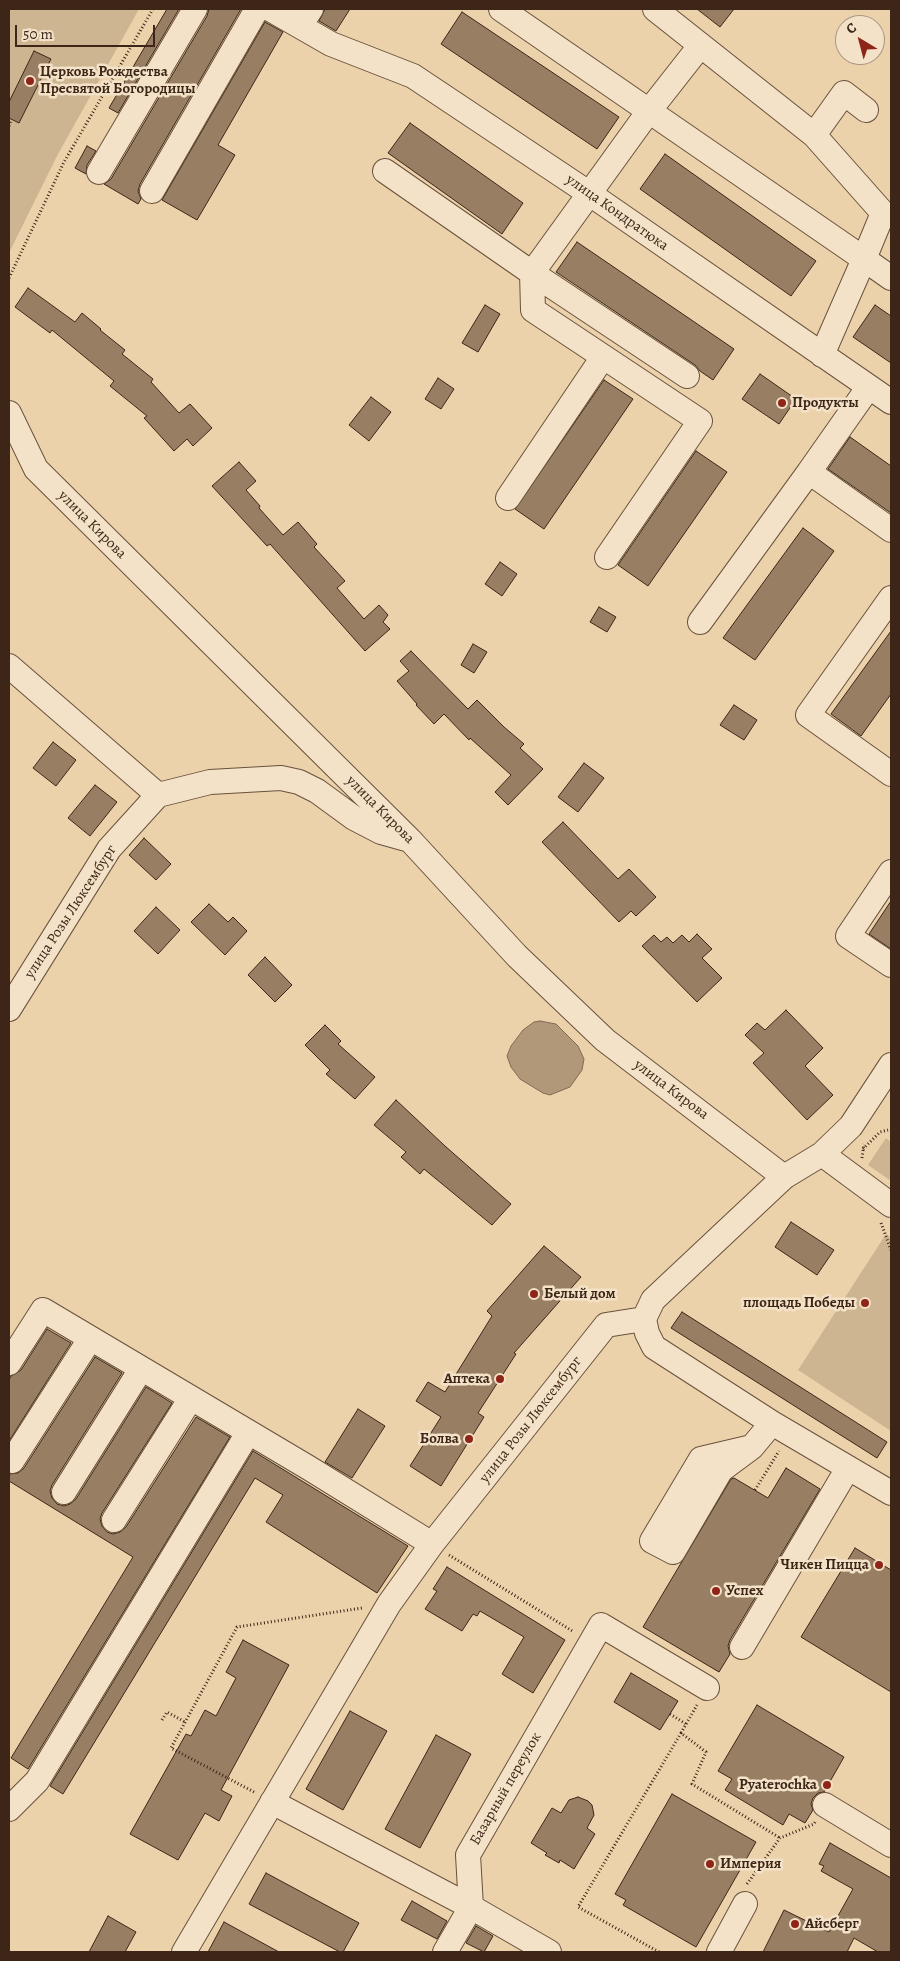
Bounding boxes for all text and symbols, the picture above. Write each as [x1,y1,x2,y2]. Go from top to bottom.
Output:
scale bar [18,15,158,47]
north arrow [835,15,885,65]
text: С [842,18,860,39]
text: 50 m [23,24,53,44]
place label: Церковь Рождества Пресвятой Богородицы [40,63,196,98]
marker: Церковь Рождества Пресвятой Богородицы [24,75,36,87]
street label: улица Кондратюка [562,171,672,255]
place label: Продукты [792,394,859,412]
marker: Продукты [776,397,788,409]
street label: улица Кирова [54,487,130,563]
street label: улица Кирова [342,772,418,848]
street label: улица Розы Люксембург [21,842,121,982]
street label: улица Кирова [630,1056,712,1124]
place label: Белый дом [544,1285,616,1303]
marker: Белый дом [528,1288,540,1300]
place label: площадь Победы [743,1294,855,1312]
marker: площадь Победы [859,1297,871,1309]
street label: улица Розы Люксембург [476,1353,586,1487]
place label: Аптека [443,1370,490,1388]
marker: Аптека [494,1373,506,1385]
place label: Болва [420,1430,459,1448]
marker: Болва [463,1433,475,1445]
place label: Чикен Пицца [781,1556,869,1574]
marker: Чикен Пицца [873,1559,885,1571]
place label: Успех [726,1582,764,1600]
marker: Успех [710,1585,722,1597]
street label: Базарный переулок [466,1729,546,1849]
place label: Pyaterochka [739,1776,817,1794]
marker: Pyaterochka [821,1779,833,1791]
place label: Империя [720,1855,781,1873]
marker: Империя [704,1858,716,1870]
place label: Айсберг [805,1915,859,1933]
marker: Айсберг [789,1918,801,1930]

